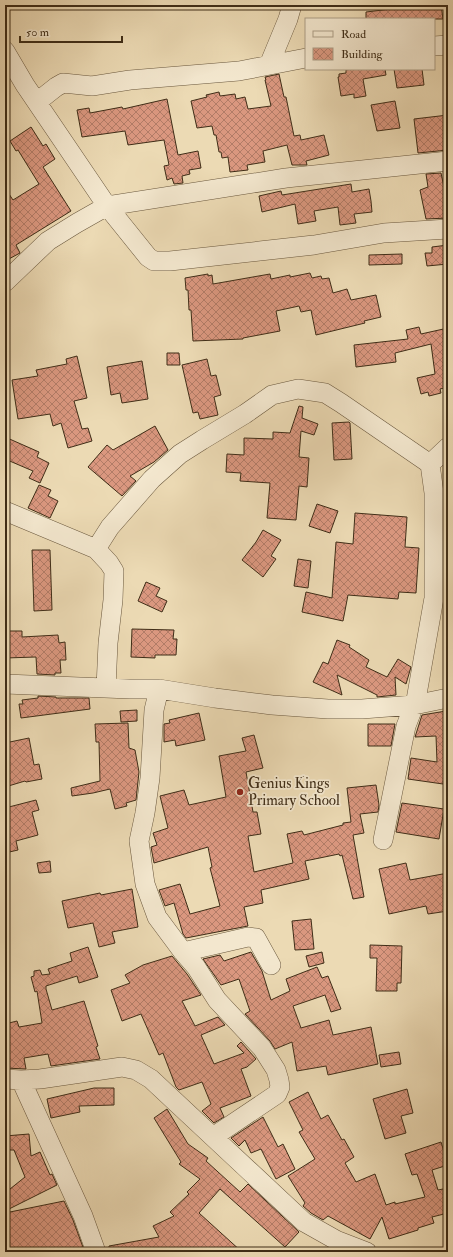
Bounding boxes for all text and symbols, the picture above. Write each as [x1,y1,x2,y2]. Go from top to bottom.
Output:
scale bar [20,18,122,44]
legend [305,18,435,70]
text: 50 m [26,25,50,40]
text: Road [341,27,366,42]
text: Building [341,47,384,62]
place label: Genius Kings Primary School [248,774,340,810]
marker: Genius Kings Primary School [235,787,245,797]

